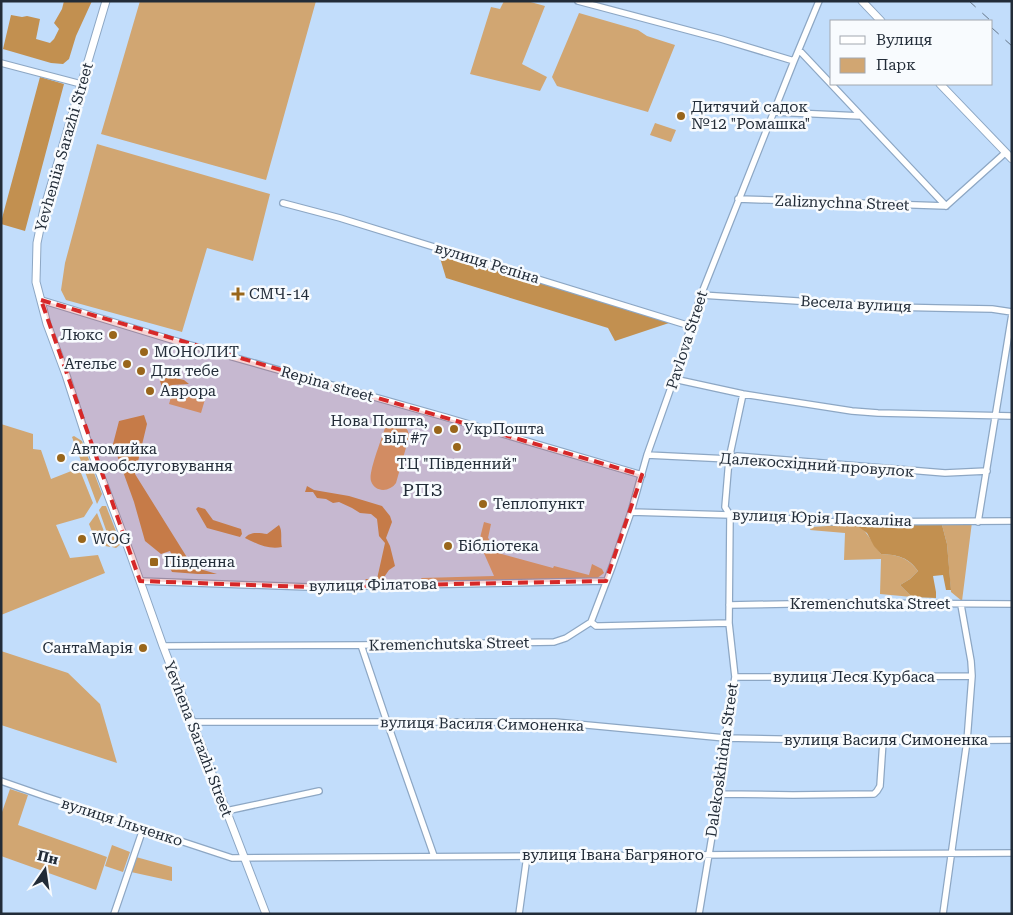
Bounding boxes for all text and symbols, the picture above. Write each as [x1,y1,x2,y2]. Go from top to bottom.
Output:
legend [830,20,993,85]
text: Вулиця [876,31,932,49]
text: Парк [876,56,916,74]
street label: Yevheniia Sarazhi Street [31,60,97,234]
place label: Дитячий садок №12 "Ромашка" [691,98,810,133]
marker: Дитячий садок №12 "Ромашка" [675,110,687,122]
street label: Zaliznychna Street [774,192,910,214]
street label: вулиця Рєпіна [432,239,542,287]
place label: СМЧ-14 [249,285,310,303]
marker: СМЧ-14 [231,287,245,301]
street label: Pavlova Street [663,288,712,392]
street label: Весела вулиця [800,292,912,316]
place label: Люкс [61,326,103,344]
marker: Люкс [107,329,119,341]
place label: МОНОЛИТ [154,343,239,361]
marker: МОНОЛИТ [138,346,150,358]
place label: Ательє [64,355,117,373]
marker: Ательє [121,358,133,370]
place label: Для тебе [151,362,219,380]
street label: Repina street [279,362,376,406]
marker: Для тебе [135,365,147,377]
place label: Аврора [160,382,216,400]
marker: Аврора [144,385,156,397]
place label: Нова Пошта, від #7 [330,412,428,447]
place label: УкрПошта [464,420,544,438]
marker: УкрПошта [448,423,460,435]
marker: Нова Пошта, від #7 [432,424,444,436]
place label: Автомийка самообслуговування [71,440,233,475]
marker: ТЦ "Південний" [451,441,463,453]
street label: Далекосхідний провулок [719,449,915,481]
marker: Автомийка самообслуговування [55,452,67,464]
place label: ТЦ "Південний" [397,455,517,473]
district label: РПЗ [402,479,444,500]
place label: Теплопункт [493,495,585,513]
marker: Теплопункт [477,498,489,510]
street label: вулиця Юрія Пасхаліна [732,506,912,530]
place label: WOG [92,530,131,548]
marker: WOG [76,533,88,545]
place label: Бібліотека [458,537,539,555]
marker: Бібліотека [442,540,454,552]
place label: Південна [164,553,235,571]
marker: Південна [148,556,160,568]
street label: вулиця Філатова [309,575,437,595]
street label: Kremenchutska Street [790,595,951,613]
street label: Kremenchutska Street [369,634,530,654]
place label: СантаМарія [43,639,133,657]
marker: СантаМарія [137,642,149,654]
street label: Yevhena Sarazhi Street [160,659,236,820]
street label: вулиця Леся Курбаса [773,668,935,686]
street label: Dalekoskhidna Street [702,681,742,838]
street label: вулиця Василя Симоненка [380,713,584,735]
street label: вулиця Василя Симоненка [784,731,988,749]
street label: вулиця Ільченко [59,794,185,850]
north arrow [20,845,70,895]
street label: вулиця Івана Багряного [522,846,704,864]
text: Пн [36,847,60,868]

